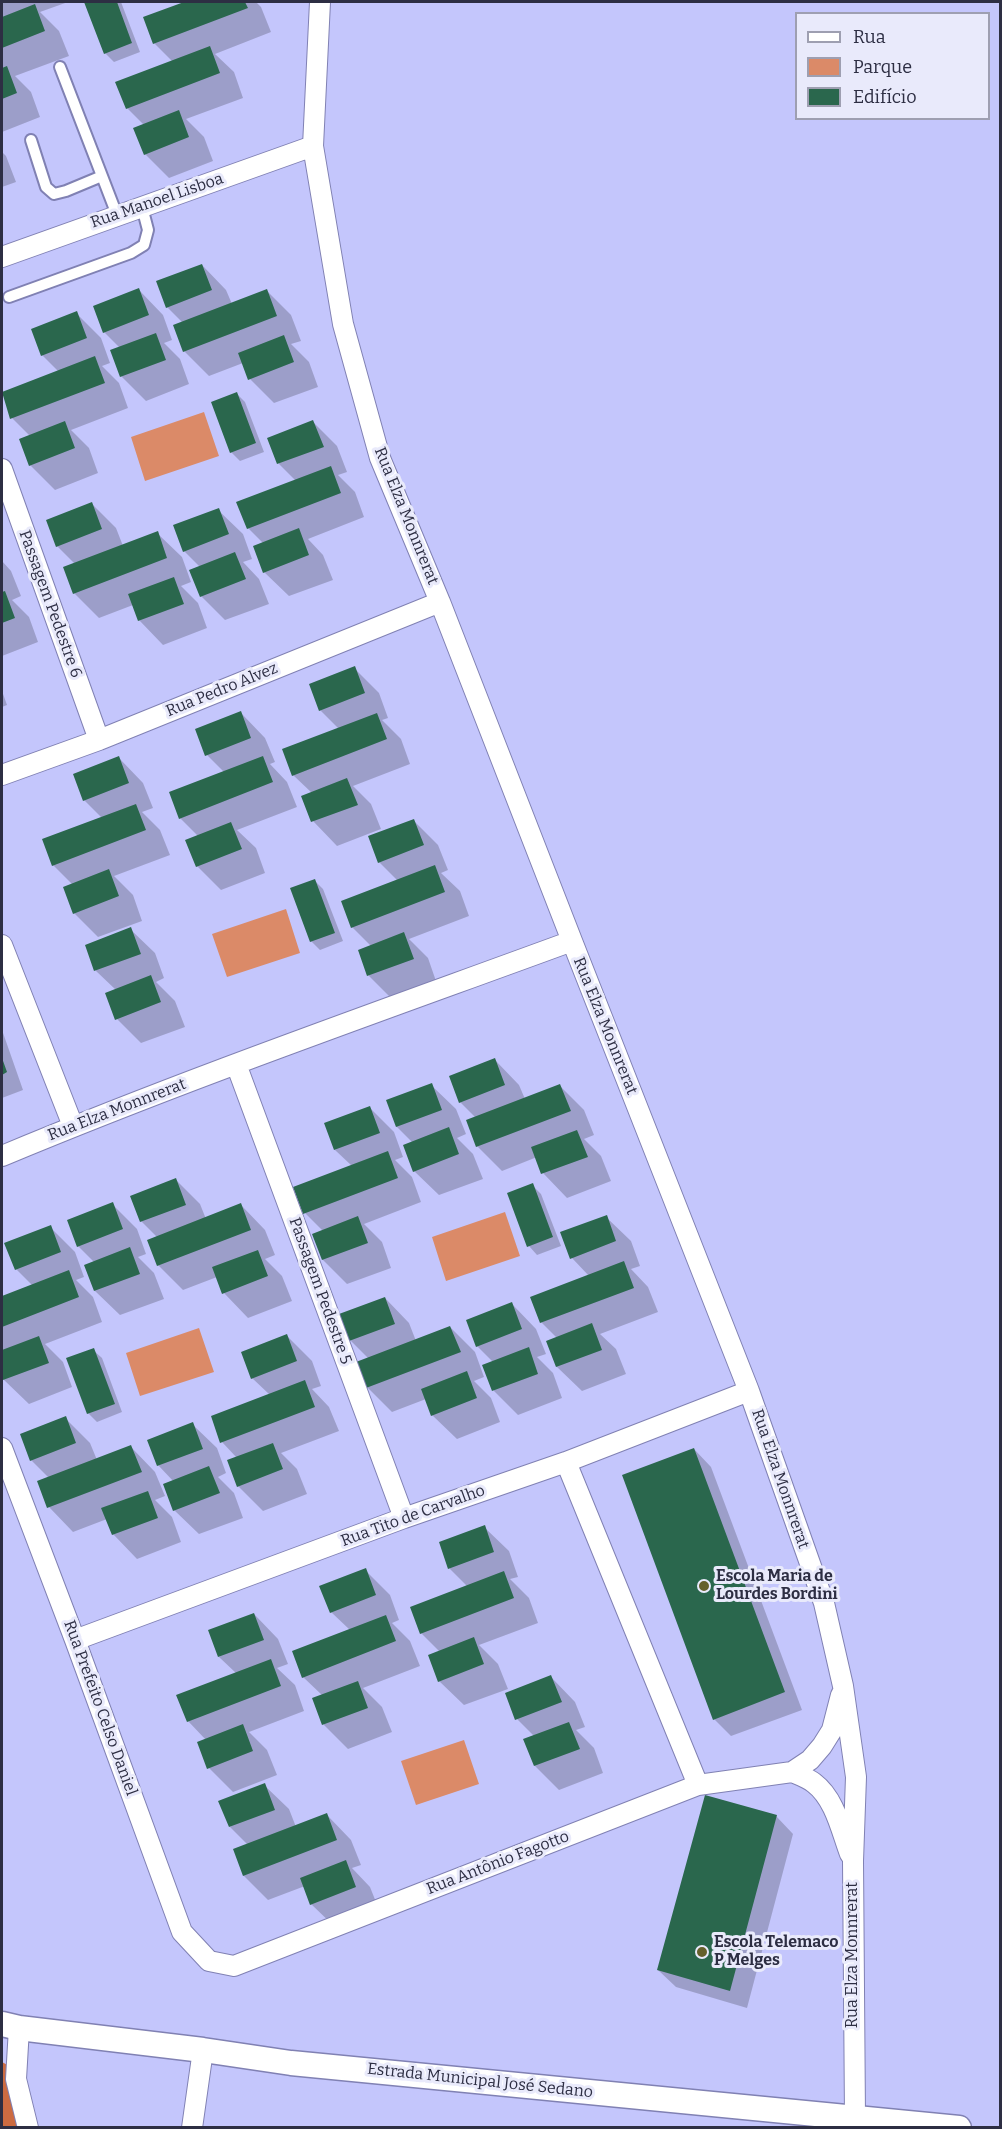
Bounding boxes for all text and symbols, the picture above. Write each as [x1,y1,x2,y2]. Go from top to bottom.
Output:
legend [795,12,990,120]
text: Rua [853,26,886,48]
text: Parque [853,56,912,78]
text: Edifício [853,86,917,108]
street label: Rua Manoel Lisboa [88,169,226,233]
street label: Rua Elza Monnrerat [370,445,442,587]
street label: Passagem Pedestre 6 [14,528,86,680]
street label: Rua Pedro Alvez [163,659,281,721]
street label: Rua Elza Monnrerat [569,955,641,1097]
street label: Rua Elza Monnrerat [45,1075,189,1145]
street label: Passagem Pedestre 5 [285,1215,355,1367]
street label: Rua Elza Monnrerat [747,1407,813,1551]
street label: Rua Tito de Carvalho [338,1481,488,1551]
place label: Escola Maria de Lourdes Bordini [716,1567,838,1605]
marker: Escola Maria de Lourdes Bordini [697,1579,711,1593]
street label: Rua Prefeito Celso Daniel [59,1618,141,1798]
street label: Rua Antônio Fagotto [424,1827,572,1899]
street label: Rua Elza Monnrerat [843,1882,863,2028]
place label: Escola Telemaco P Melges [714,1933,838,1971]
marker: Escola Telemaco P Melges [695,1945,709,1959]
street label: Estrada Municipal José Sedano [366,2060,594,2102]

